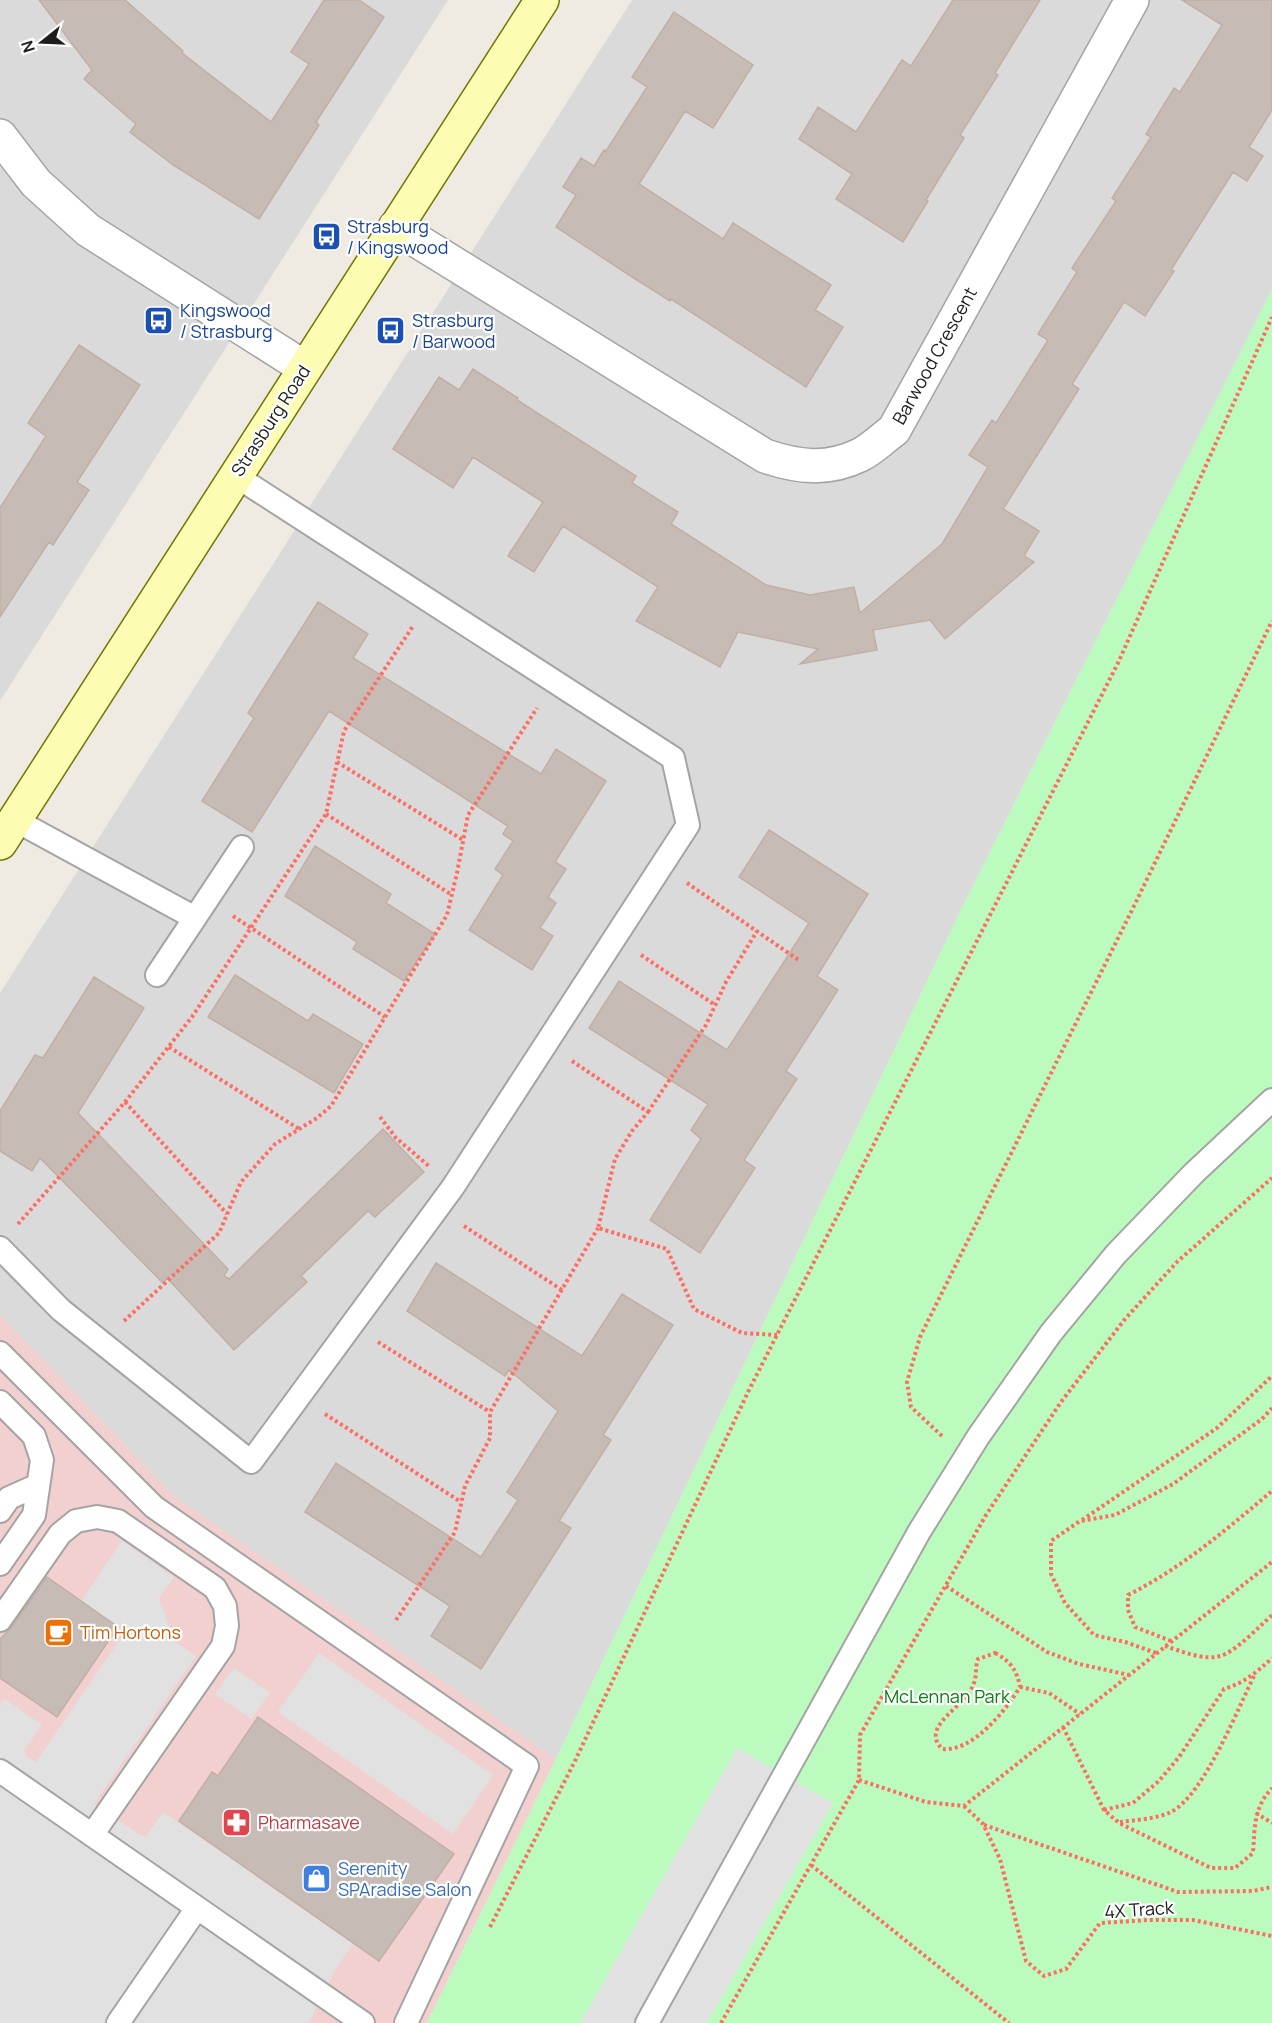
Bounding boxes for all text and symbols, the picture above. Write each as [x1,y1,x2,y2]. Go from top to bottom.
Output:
north arrow [12,12,72,72]
text: N [15,38,40,56]
place label: Strasburg / Kingswood [347,214,448,259]
bus stop icon: Strasburg / Kingswood [310,221,342,253]
street label: Barwood Crescent [886,283,982,428]
place label: Kingswood / Strasburg [180,298,273,343]
bus stop icon: Kingswood / Strasburg [143,305,175,337]
place label: Strasburg / Barwood [412,308,496,353]
bus stop icon: Strasburg / Barwood [375,315,407,347]
street label: Strasburg Road [225,360,315,481]
cafe icon: Tim Hortons [43,1617,75,1649]
place label: Tim Hortons [80,1620,181,1644]
park label: McLennan Park [884,1684,1011,1708]
pharmacy icon: Pharmasave [221,1807,253,1839]
place label: Pharmasave [258,1810,360,1834]
place label: Serenity SPAradise Salon [338,1856,472,1901]
shop icon: Serenity SPAradise Salon [301,1863,333,1895]
street label: 4X Track [1103,1895,1176,1923]

